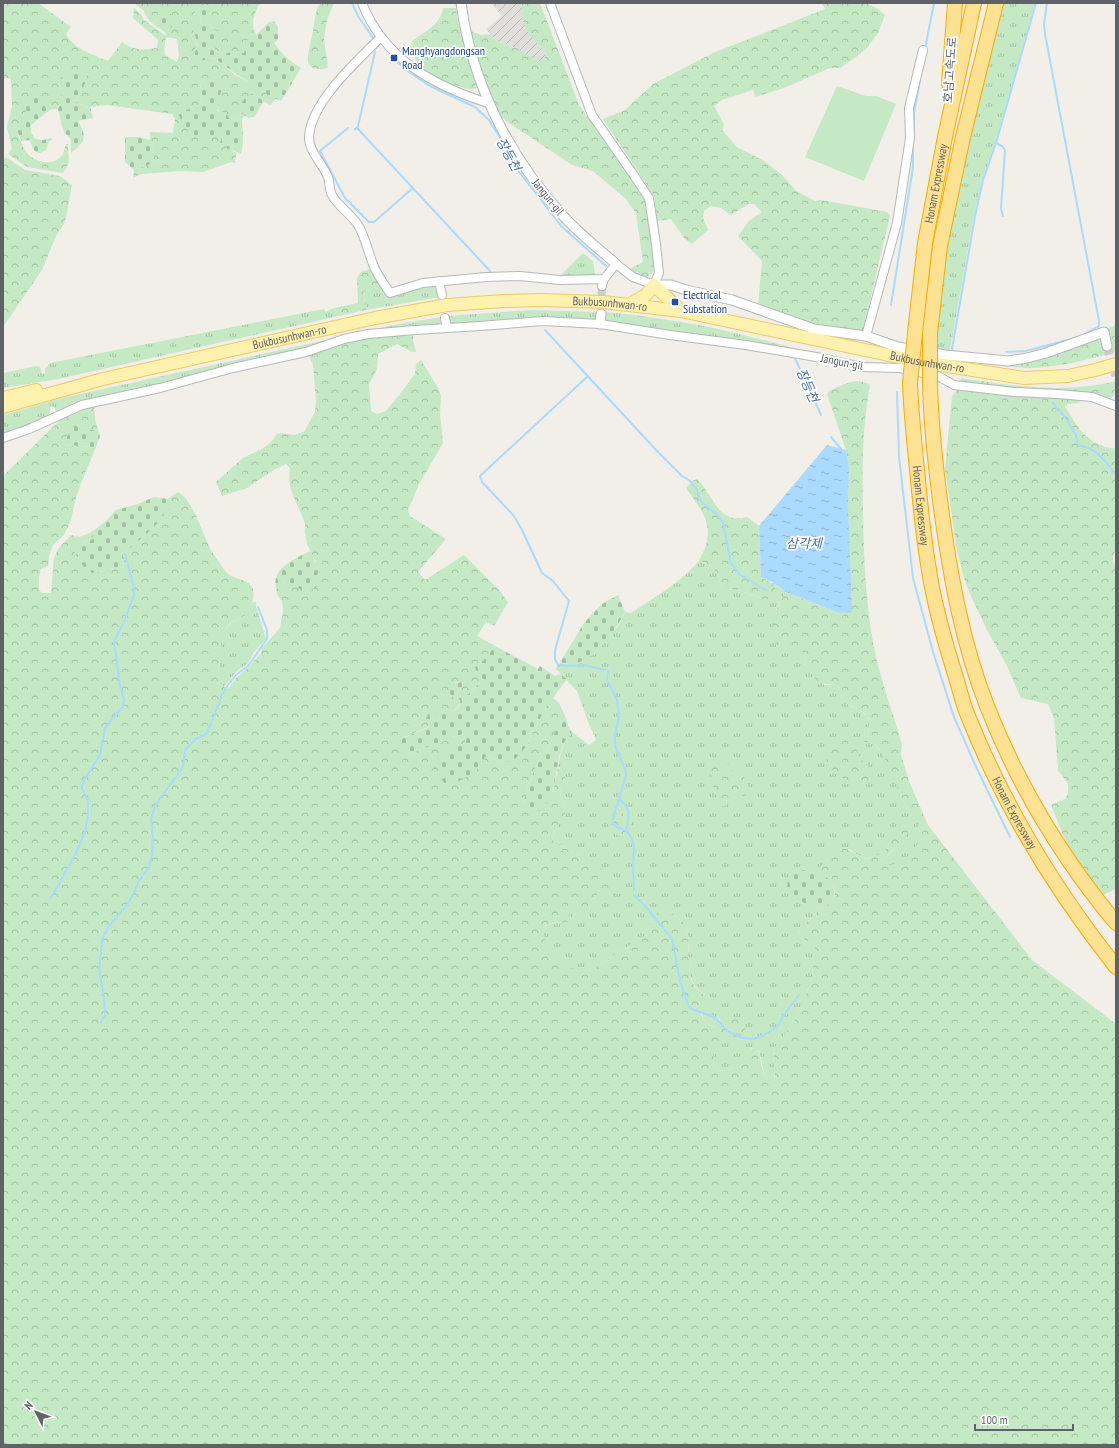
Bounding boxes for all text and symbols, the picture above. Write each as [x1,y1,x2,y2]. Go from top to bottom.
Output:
street label: 호남고속도로 [940,36,959,104]
place label: Manghyangdongsan Road [402,43,485,72]
marker: Manghyangdongsan Road [389,53,399,63]
water label: 장등천 [492,134,525,175]
street label: Honam Expressway [921,142,951,224]
street label: Jangun-gil [528,175,568,218]
place label: Electrical Substation [683,287,727,316]
street label: Bukbusunhwan-ro [572,293,648,314]
marker: Electrical Substation [670,297,680,307]
street label: Bukbusunhwan-ro [251,321,328,352]
street label: Bukbusunhwan-ro [889,347,965,376]
street label: Jangun-gil [819,350,865,373]
water label: 장등천 [792,365,823,406]
street label: Honam Expressway [910,465,933,547]
water label: 삼각제 [786,535,824,552]
street label: Honam Expressway [989,774,1041,852]
north arrow [16,1392,56,1432]
text: N [21,1398,36,1412]
scale bar [975,1406,1073,1432]
text: 100 m [981,1412,1008,1427]

